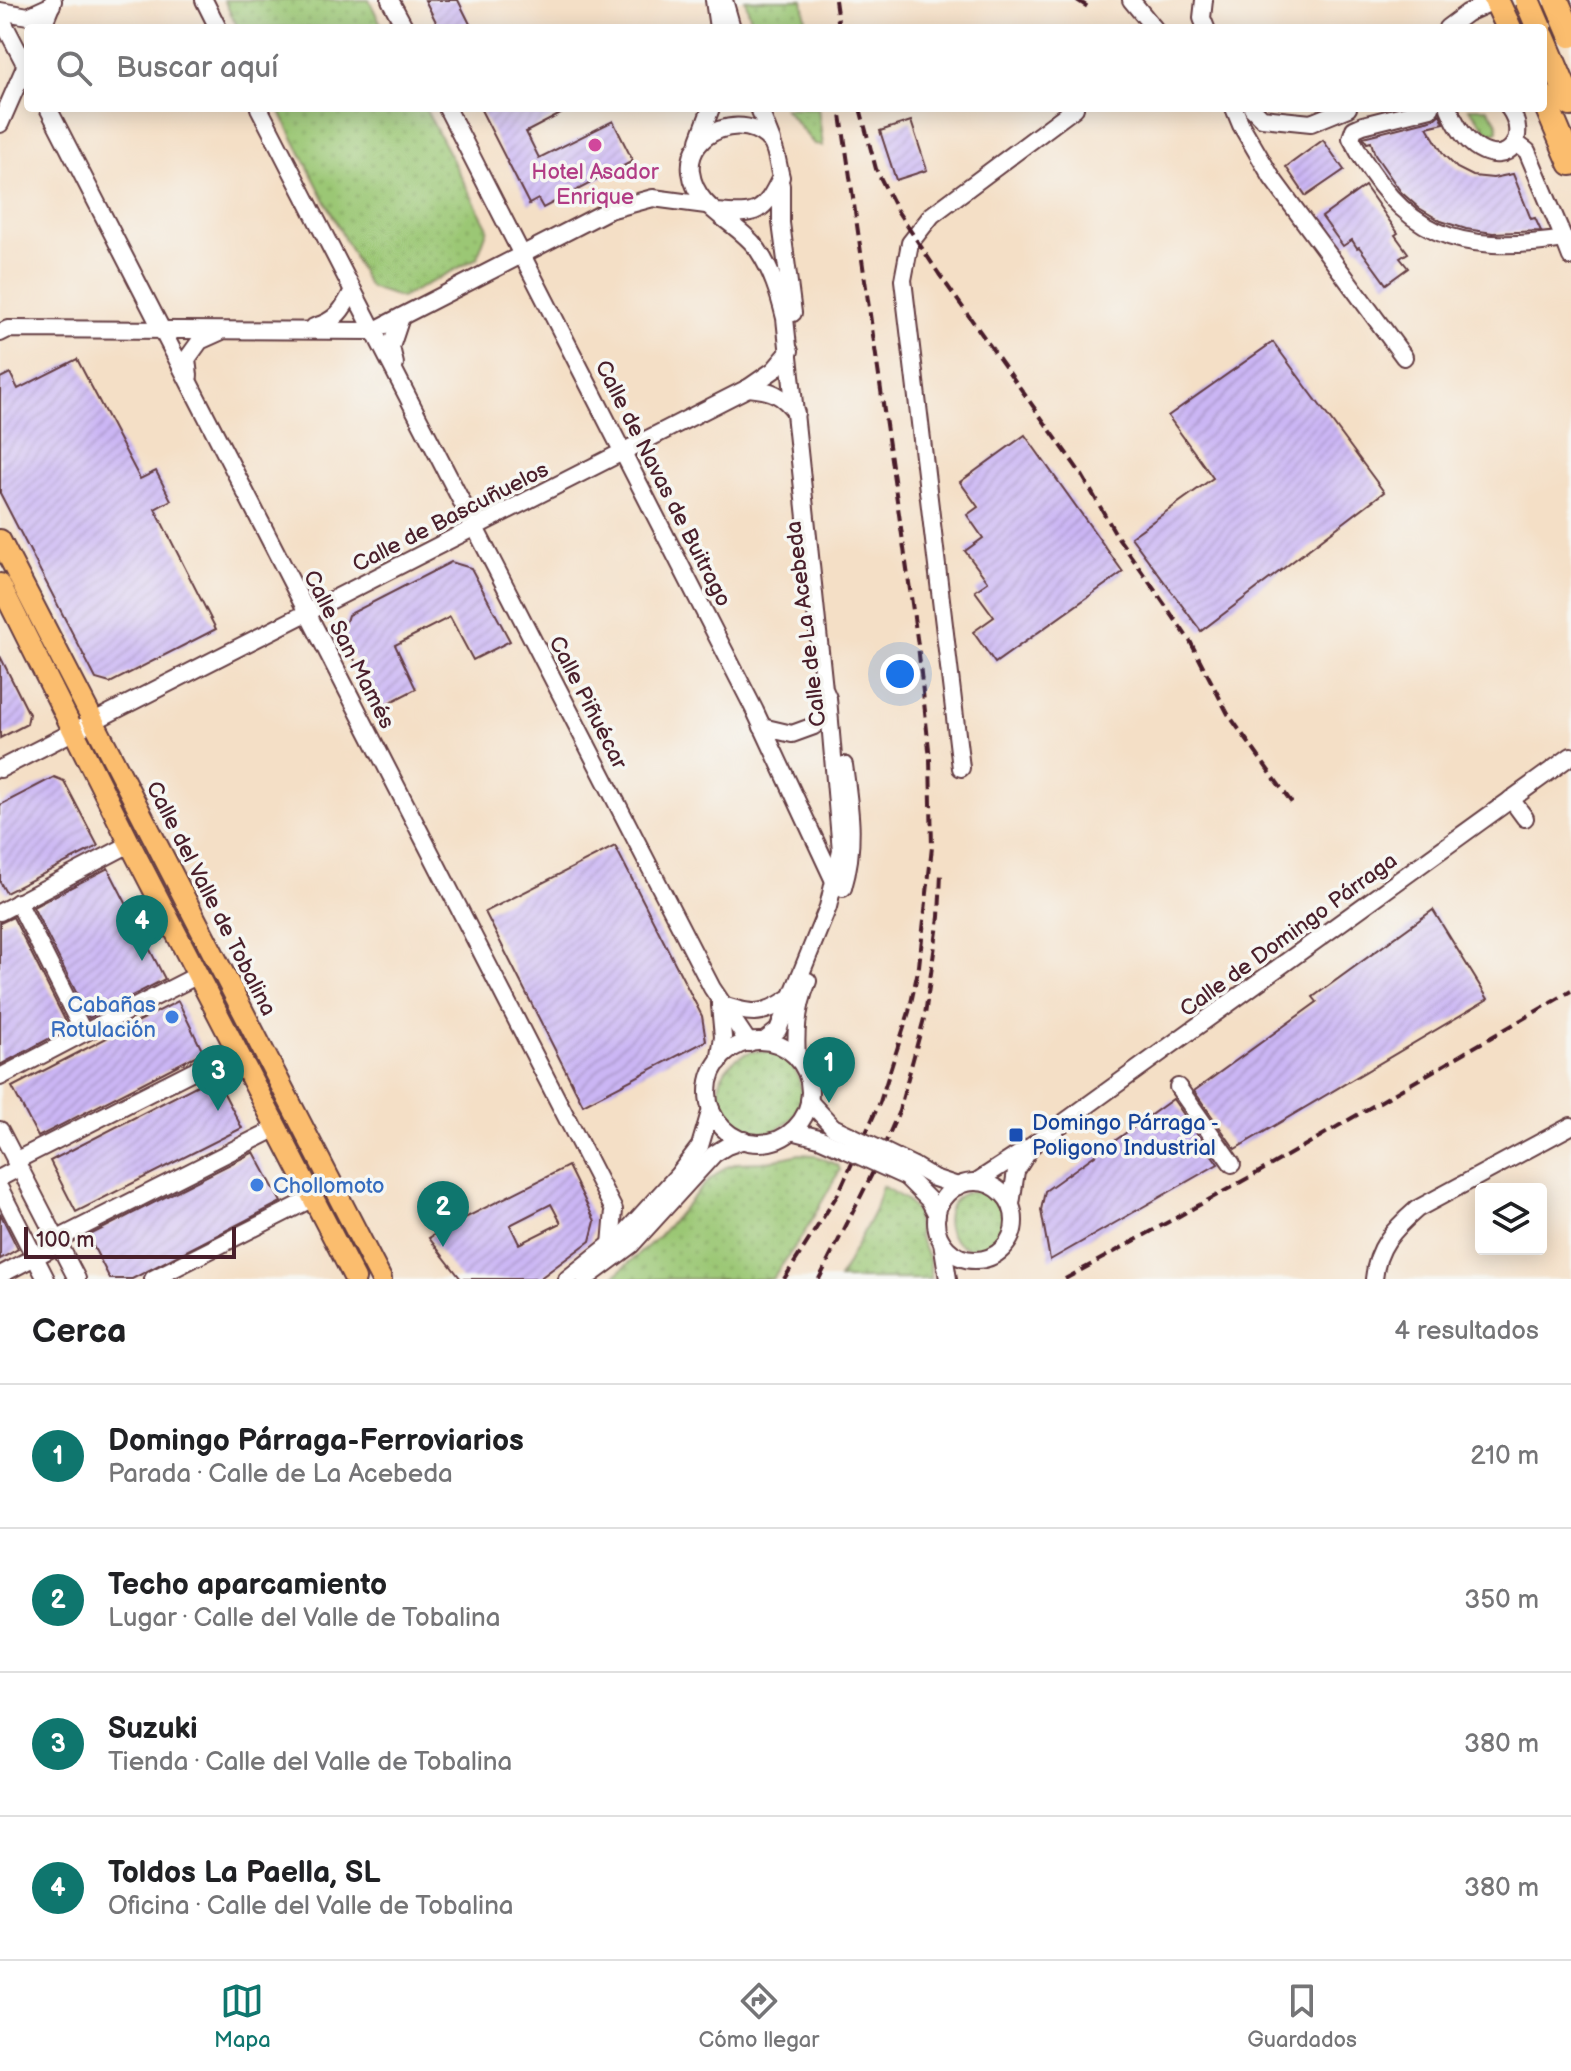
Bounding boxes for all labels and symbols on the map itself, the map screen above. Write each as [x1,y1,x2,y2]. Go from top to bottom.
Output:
marker: Hotel Asador Enrique [586,136,604,154]
place label: Hotel Asador Enrique [531,159,660,211]
street label: Calle de Navas de Buitrago [589,356,737,611]
street label: Calle de Bascuñuelos [348,456,553,579]
street label: Calle de La Acebeda [780,519,832,728]
street label: Calle San Mamés [297,566,400,733]
street label: Calle Piñuécar [543,632,633,775]
your location [880,654,920,694]
street label: Calle del Valle de Tobalina [140,777,282,1020]
street label: Calle de Domingo Párraga [1175,847,1403,1023]
pin: 4 [116,895,168,961]
place label: Cabañas Rotulación [50,992,156,1044]
marker: Cabañas Rotulación [163,1008,181,1026]
pin: 1 [803,1037,855,1103]
pin: 3 [192,1045,244,1111]
place label: Domingo Párraga - Poligono Industrial [1032,1110,1219,1162]
marker: Domingo Párraga - Poligono Industrial [1007,1126,1025,1144]
place label: Chollomoto [273,1173,384,1200]
marker: Chollomoto [248,1176,266,1194]
pin: 2 [417,1181,469,1247]
scale bar [24,1223,236,1259]

